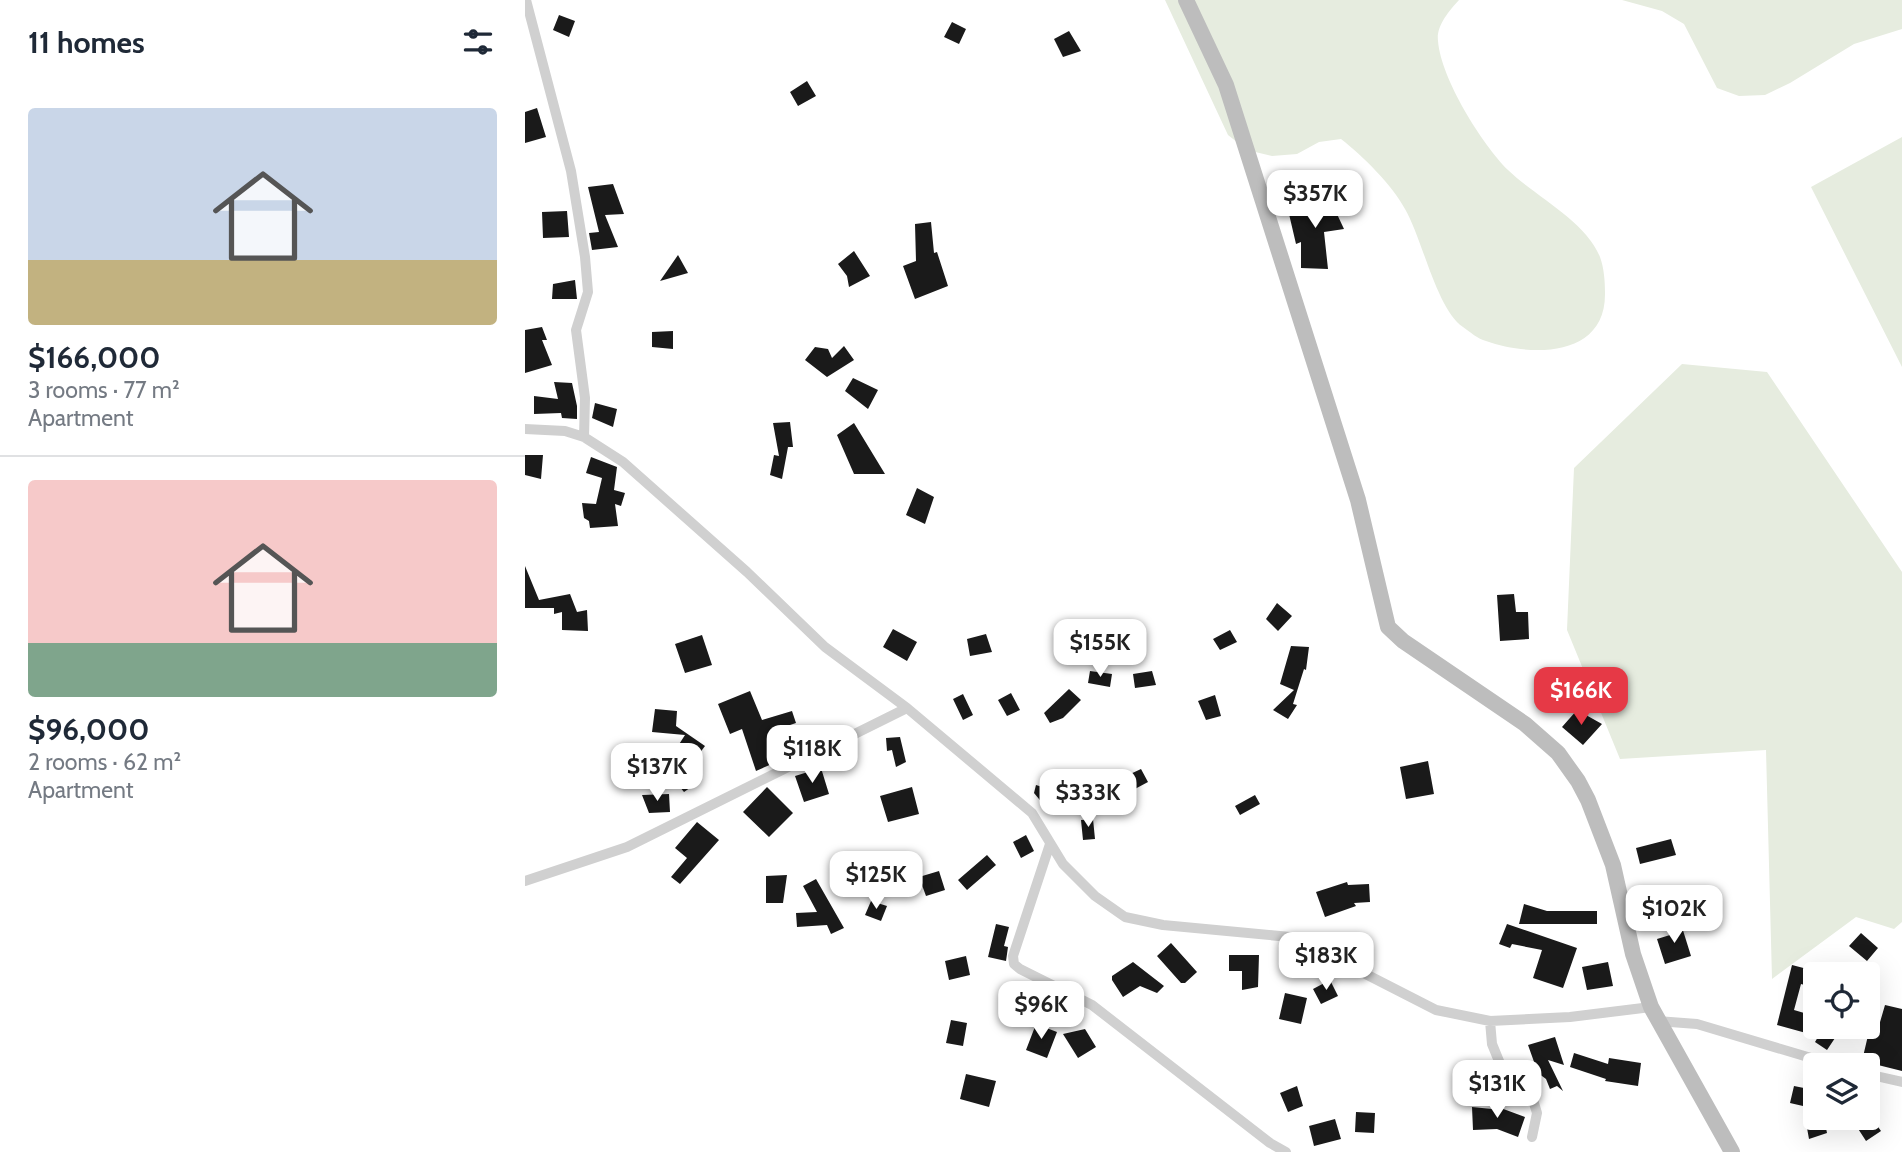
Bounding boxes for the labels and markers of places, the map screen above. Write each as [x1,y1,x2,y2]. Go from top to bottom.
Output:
pin: $357K [1266,170,1364,230]
pin: $155K [1051,620,1149,679]
pin: $166K [1532,668,1630,727]
pin: $118K [763,726,861,785]
pin: $137K [608,744,706,803]
pin: $333K [1039,770,1137,829]
pin: $125K [827,852,925,911]
pin: $102K [1625,886,1723,945]
pin: $183K [1277,932,1375,992]
pin: $96K [1000,982,1082,1041]
pin: $131K [1448,1060,1546,1120]

